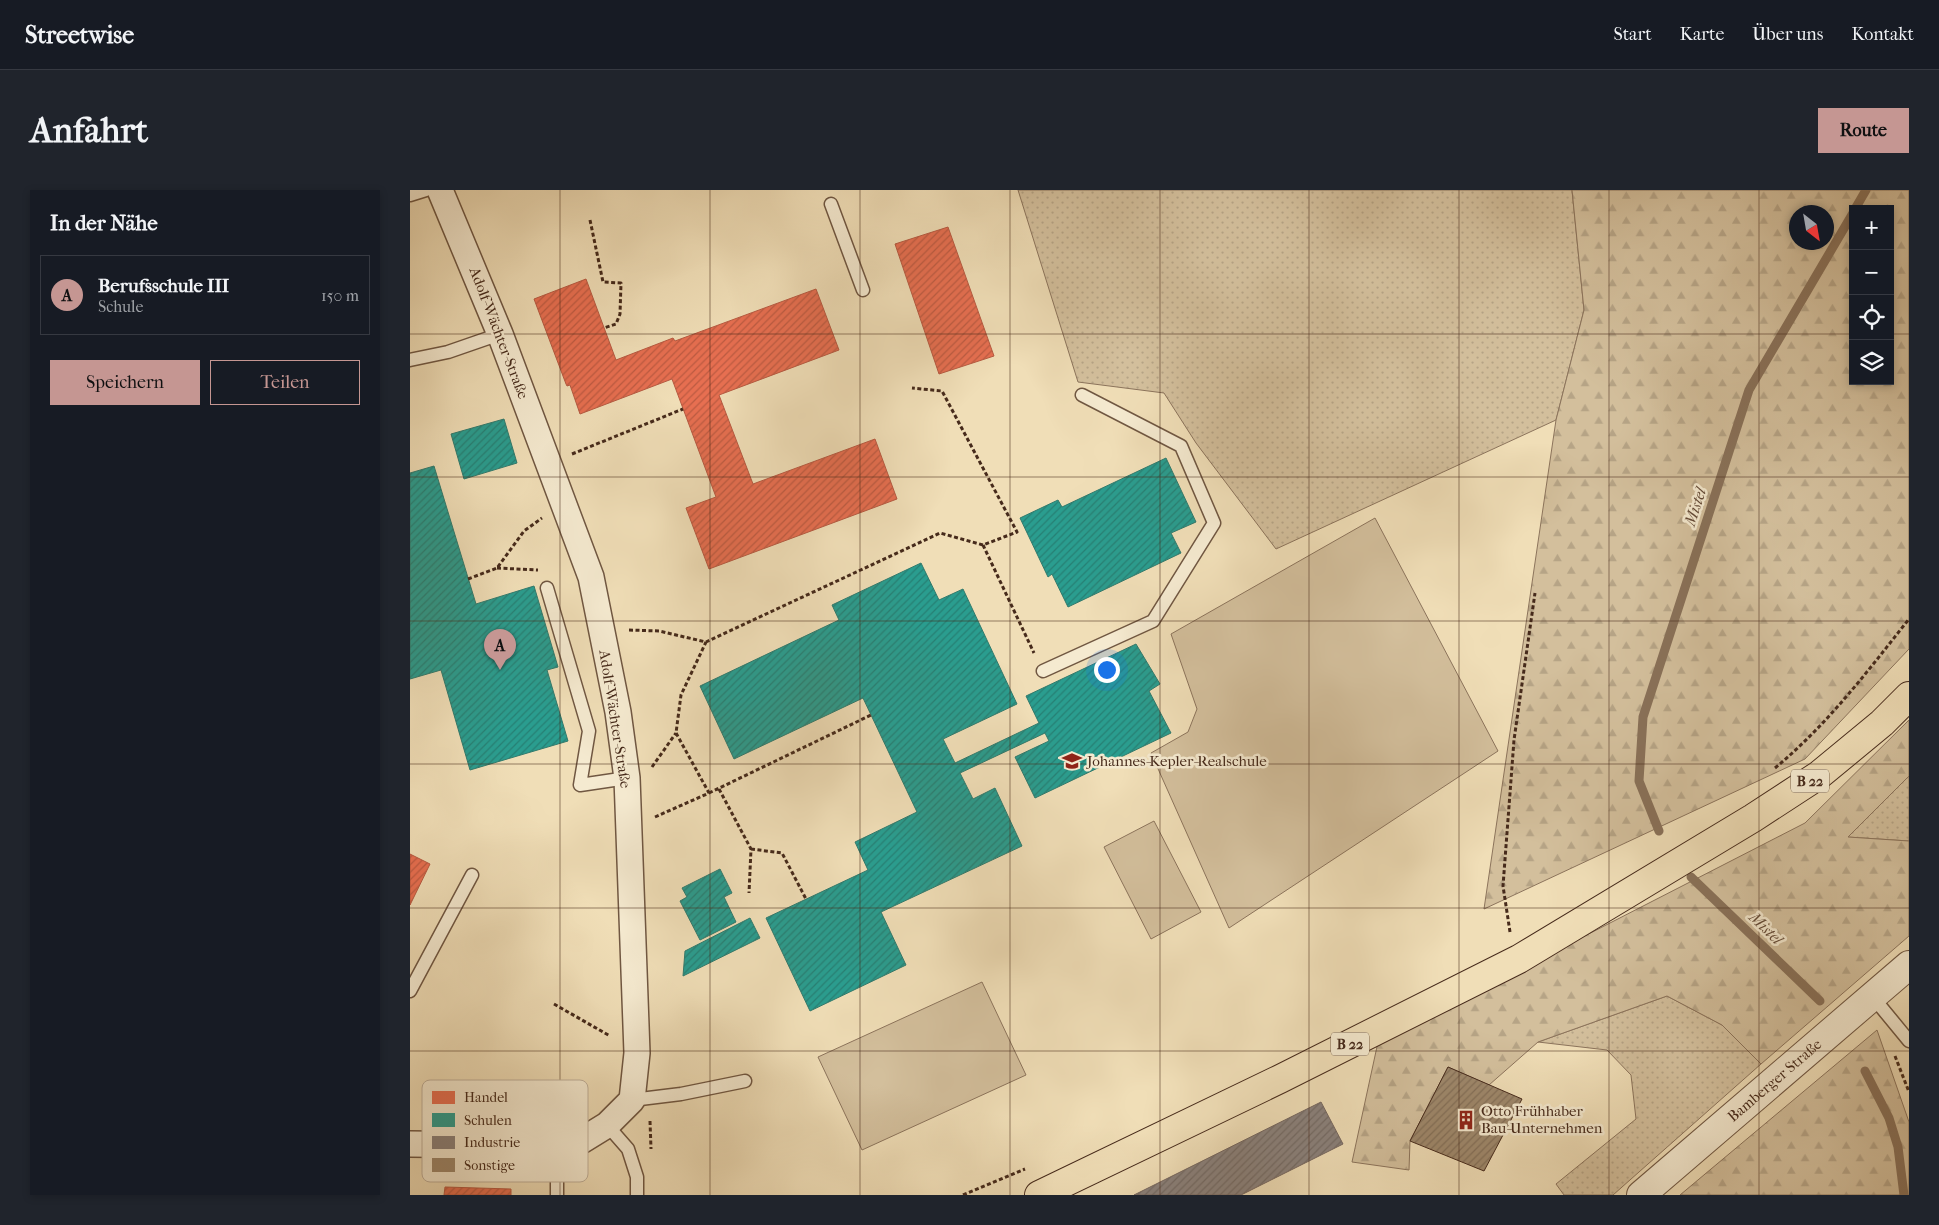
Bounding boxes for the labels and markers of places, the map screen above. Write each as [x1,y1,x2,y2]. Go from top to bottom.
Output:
pin: A [484,629,516,670]
school or university icon: Johannes-Kepler-Realschule [1061,750,1083,772]
place label: Johannes-Kepler-Realschule [1086,752,1267,770]
place label: Otto Frühhaber Bau-Unternehmen [1481,1102,1603,1137]
building icon: Otto Frühhaber Bau-Unternehmen [1455,1109,1477,1131]

